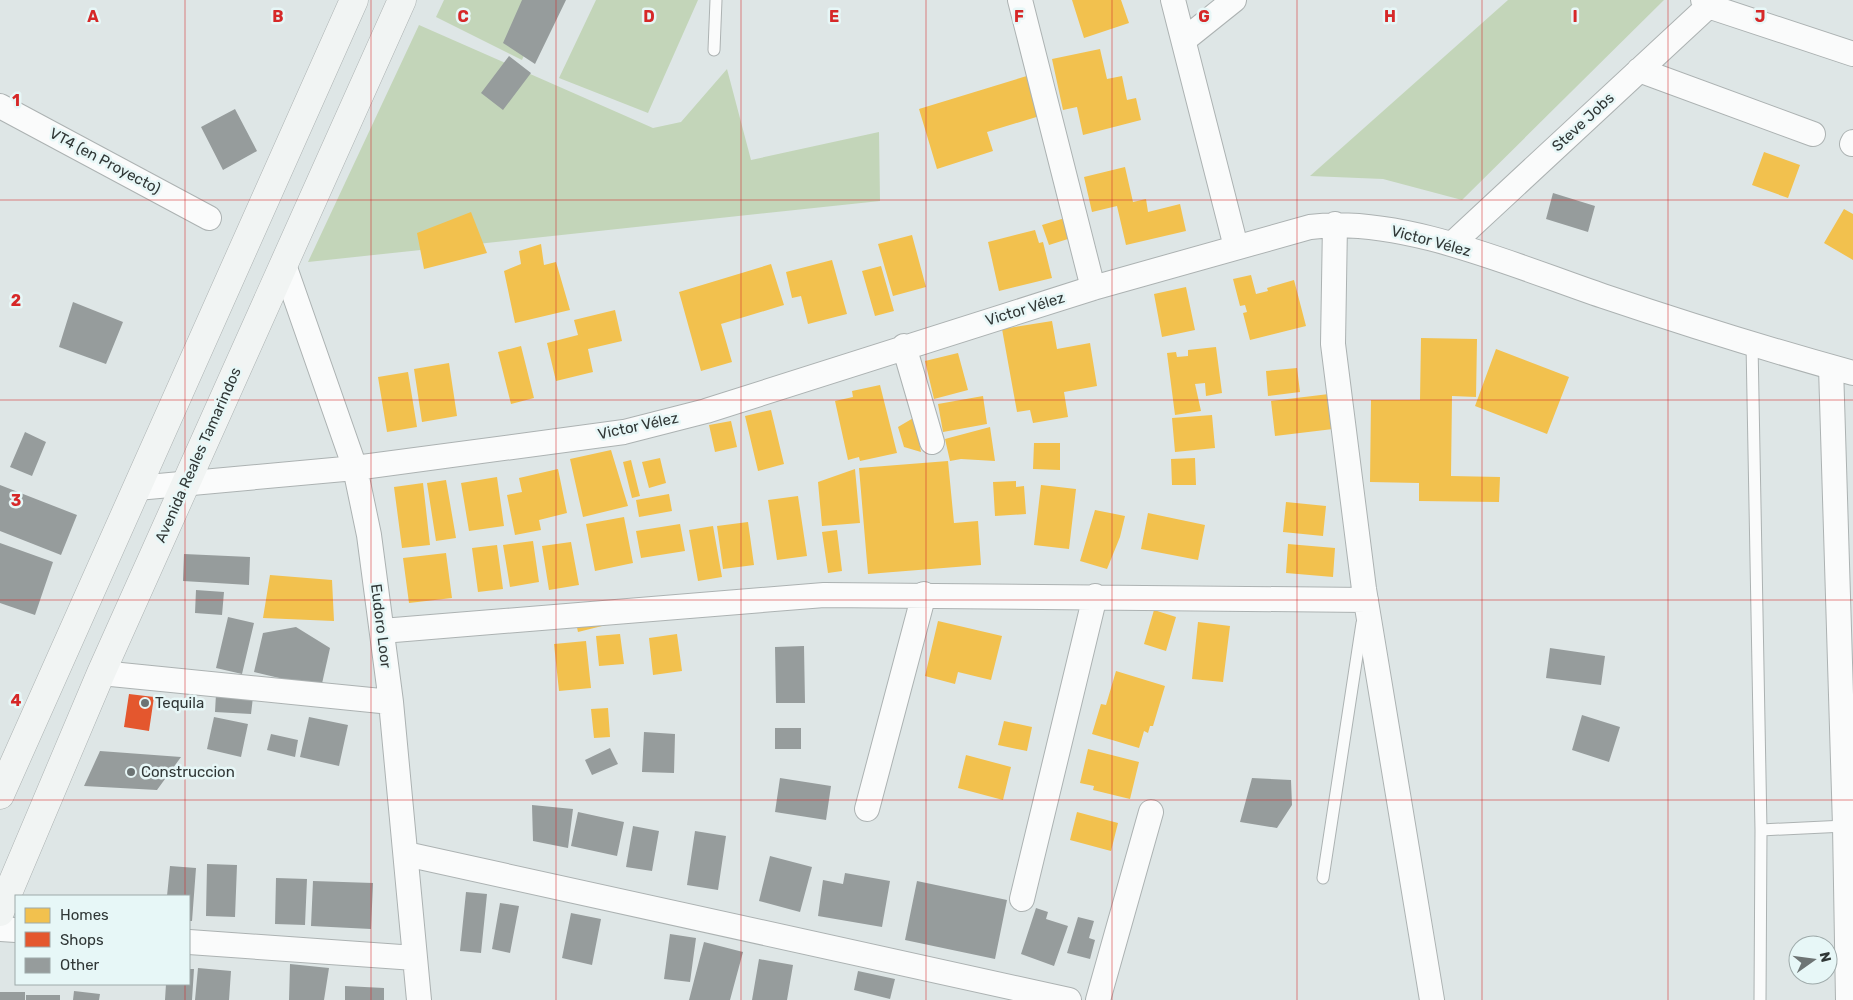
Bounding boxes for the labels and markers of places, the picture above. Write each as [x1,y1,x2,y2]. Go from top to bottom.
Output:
place label: Tequila [155,694,204,712]
marker: Tequila [139,697,151,709]
place label: Construccion [141,763,235,781]
marker: Construccion [125,766,137,778]

